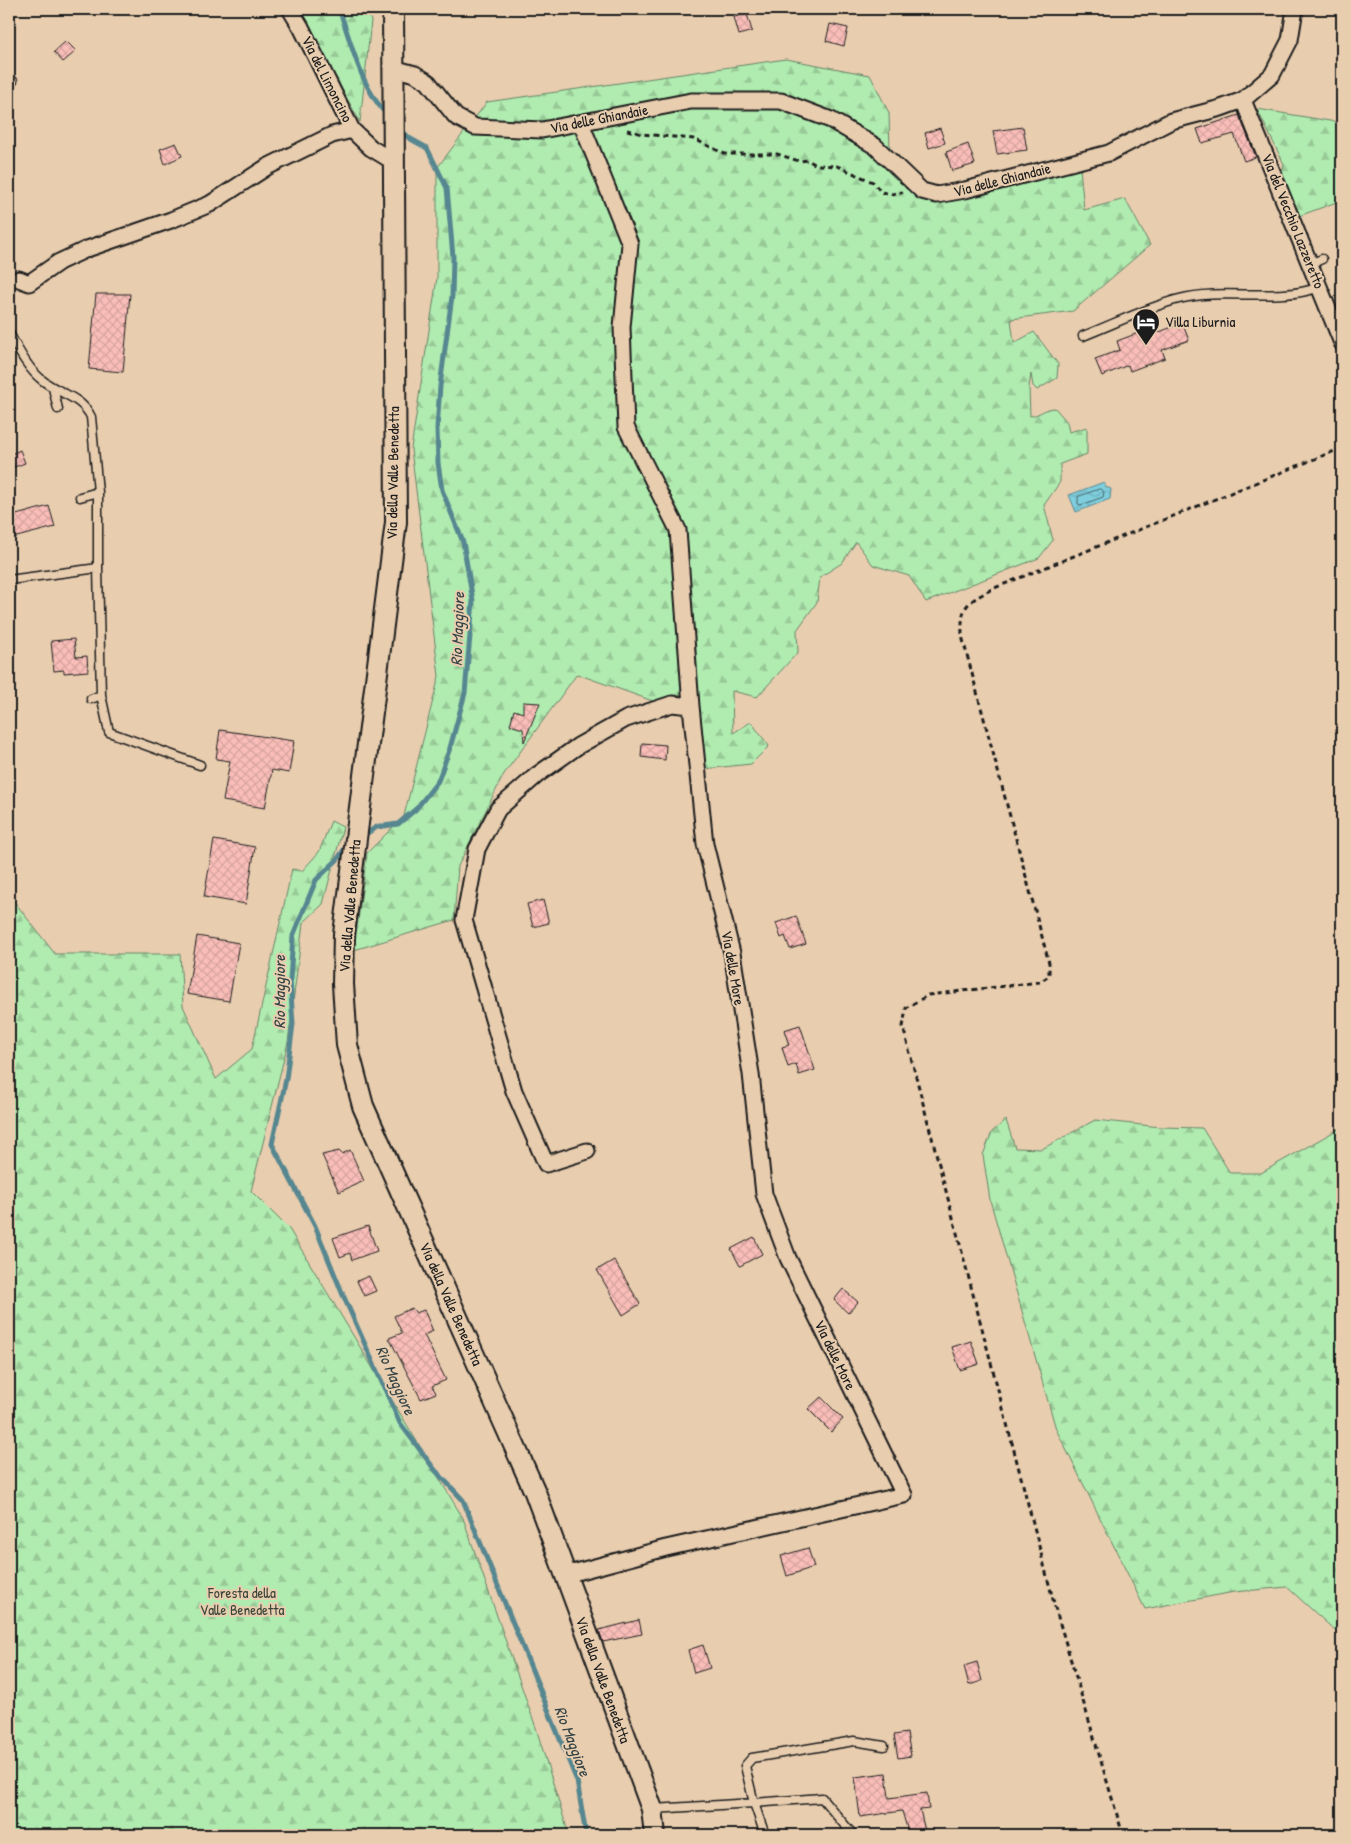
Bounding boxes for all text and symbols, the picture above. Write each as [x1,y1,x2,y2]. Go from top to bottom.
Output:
street label: Via del Limoncino [297,32,358,126]
street label: Via delle Ghiandaie [548,99,650,138]
street label: Via del Vecchio Lazzeretto [1257,150,1330,291]
street label: Via delle Ghiandaie [951,157,1053,202]
hotel icon: Villa Liburnia [1131,307,1161,346]
place label: Villa Liburnia [1165,311,1236,332]
street label: Via della Valle Benedetta [381,406,404,540]
water label: Rio Maggiore [445,591,469,666]
street label: Via della Valle Benedetta [333,839,366,973]
street label: Via delle More [717,929,750,1007]
water label: Rio Maggiore [268,955,290,1029]
street label: Via della Valle Benedetta [415,1239,488,1369]
street label: Via delle More [809,1316,861,1393]
water label: Rio Maggiore [371,1342,421,1419]
park label: Foresta della Valle Benedetta [200,1582,284,1620]
street label: Via della Valle Benedetta [571,1614,636,1746]
water label: Rio Maggiore [550,1703,597,1780]

